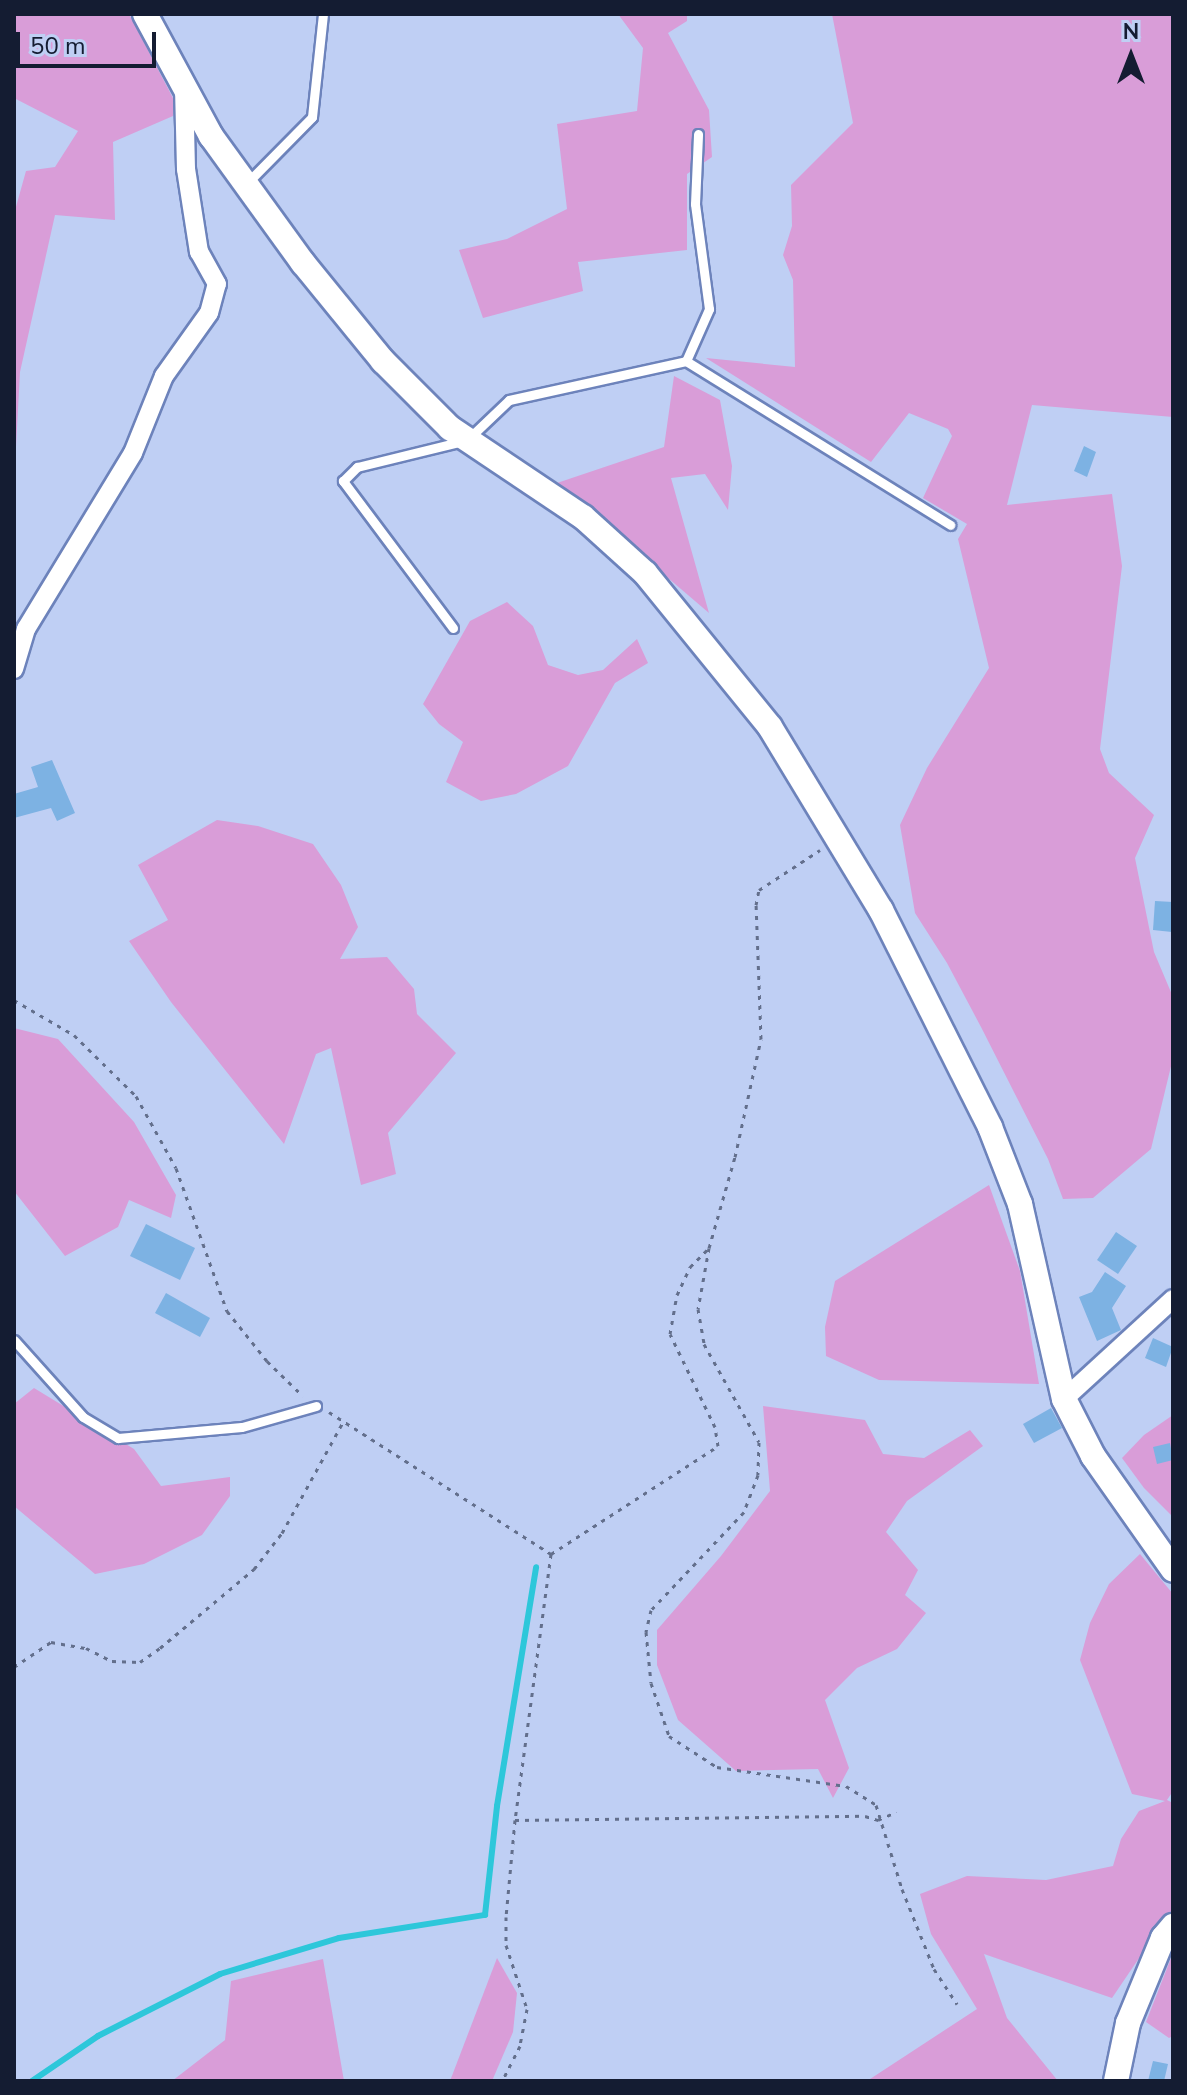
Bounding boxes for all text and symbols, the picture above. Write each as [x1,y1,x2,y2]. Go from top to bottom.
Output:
scale bar [20,16,160,66]
north arrow [1091,16,1171,96]
text: N [1123,17,1139,47]
text: 50 m [30,30,86,62]

